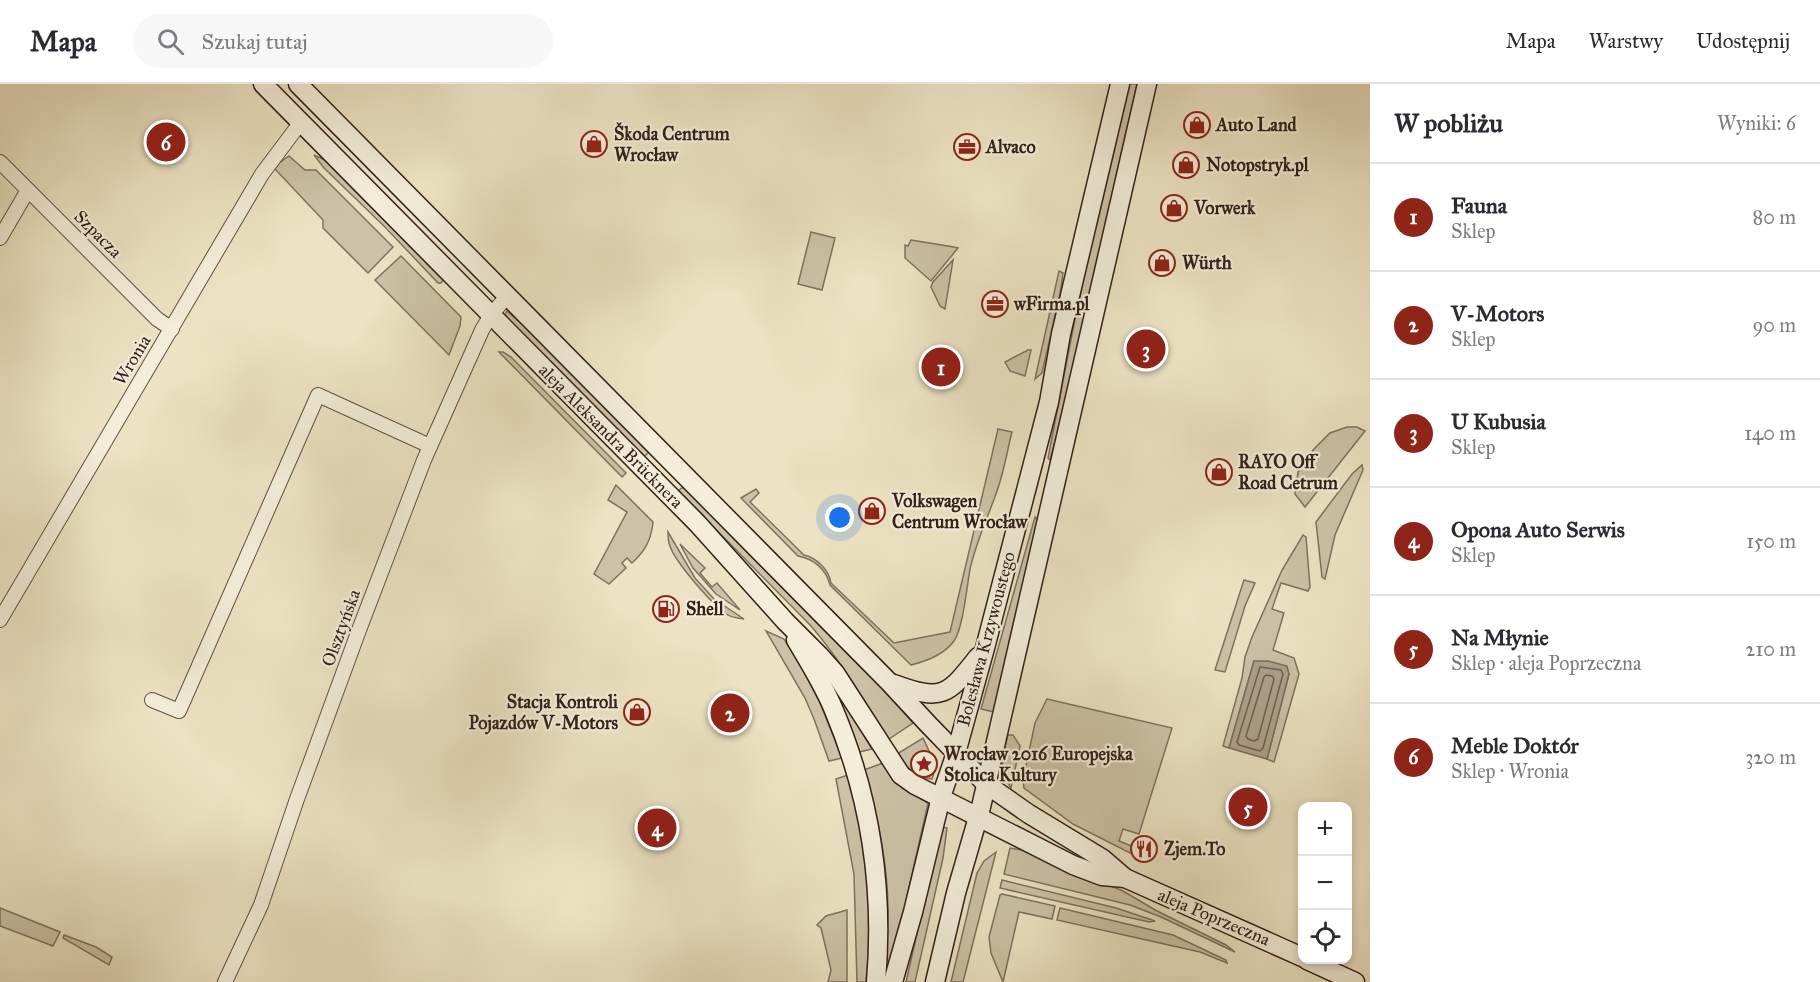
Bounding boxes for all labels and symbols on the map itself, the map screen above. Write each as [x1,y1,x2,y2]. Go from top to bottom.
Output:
shop icon: Auto Land [1182,110,1212,140]
place label: Auto Land [1215,114,1298,136]
pin: 6 [146,120,186,164]
place label: Škoda Centrum Wrocław [614,122,730,166]
shop icon: Škoda Centrum Wrocław [579,129,609,159]
office icon: Alvaco [952,132,982,162]
place label: Alvaco [985,136,1036,158]
shop icon: Notopstryk.pl [1171,150,1201,180]
place label: Notopstryk.pl [1206,154,1310,177]
shop icon: Vorwerk [1159,193,1189,223]
place label: Vorwerk [1193,197,1256,219]
street label: Szpacza [69,205,127,263]
shop icon: Würth [1147,248,1177,278]
place label: Würth [1182,252,1233,274]
office icon: wFirma.pl [980,289,1010,319]
place label: wFirma.pl [1013,293,1091,316]
pin: 3 [1126,326,1166,372]
street label: Wronia [109,331,156,389]
pin: 1 [922,344,960,390]
street label: aleja Aleksandra Brücknera [534,359,688,513]
place label: RAYO Off Road Cetrum [1238,451,1339,494]
shop icon: RAYO Off Road Cetrum [1204,457,1234,487]
place label: Volkswagen Centrum Wrocław [891,490,1028,533]
shop icon: Volkswagen Centrum Wrocław [857,496,887,526]
your location [825,503,854,532]
street label: Bolesława Krzywoustego [952,549,1021,729]
street label: Olsztyńska [317,586,365,670]
fuel station icon: Shell [651,594,681,624]
place label: Shell [686,598,725,620]
pin: 2 [710,690,750,736]
place label: Stacja Kontroli Pojazdów V-Motors [468,691,619,735]
shop icon: Stacja Kontroli Pojazdów V-Motors [622,697,652,727]
place label: Wrocław 2016 Europejska Stolica Kultury [944,743,1133,787]
place icon: Wrocław 2016 Europejska Stolica Kultury [909,749,939,779]
pin: 5 [1228,784,1268,830]
pin: 4 [638,806,676,850]
restaurant icon: Zjem.To [1129,834,1159,864]
place label: Zjem.To [1164,838,1225,861]
street label: aleja Poprzeczna [1155,884,1274,951]

